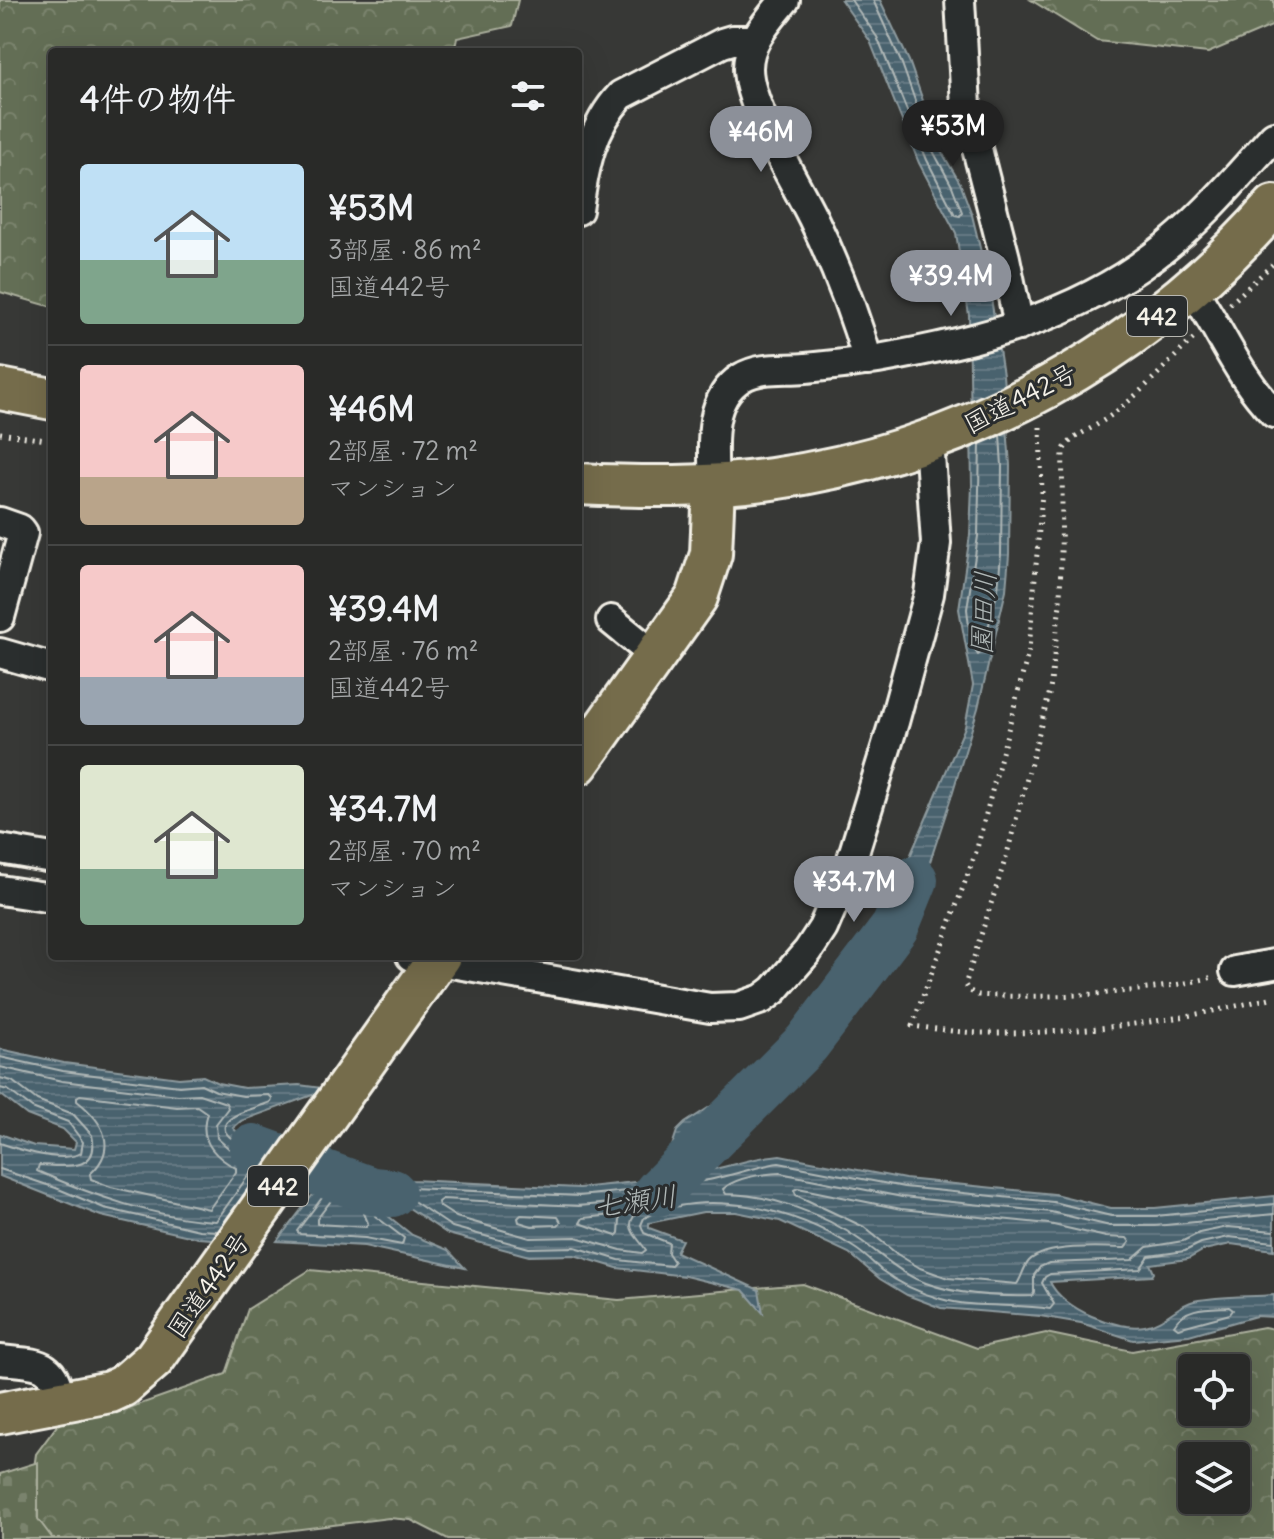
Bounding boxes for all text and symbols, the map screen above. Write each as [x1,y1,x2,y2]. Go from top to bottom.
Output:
icon: filters [506,74,550,118]
text: 4件の物件 [80,77,236,120]
pin: ¥53M [906,100,1000,168]
pin: ¥46M [714,106,808,174]
text: ¥53M [920,109,986,142]
text: ¥46M [728,115,794,148]
text: ¥53M [328,186,414,229]
icon: home [144,196,240,292]
text: 3部屋 · 86 m² [328,233,482,266]
pin: ¥39.4M [886,250,1016,318]
text: ¥39.4M [908,259,994,292]
text: 国道442号 [328,270,450,303]
road number: 442 [1127,296,1187,336]
street label: 国道442号 [958,356,1082,440]
text: ¥46M [328,387,415,430]
icon: home [144,397,240,493]
text: 2部屋 · 72 m² [328,434,478,467]
text: マンション [328,471,457,504]
water label: 園田川 [963,570,1003,656]
text: ¥39.4M [328,587,440,630]
icon: home [144,597,240,693]
text: 2部屋 · 76 m² [328,634,479,667]
text: 国道442号 [328,671,450,704]
text: ¥34.7M [328,787,438,830]
icon: home [144,797,240,893]
text: 2部屋 · 70 m² [328,834,481,867]
pin: ¥34.7M [789,856,919,924]
text: ¥34.7M [812,865,896,898]
text: マンション [328,871,457,904]
road number: 442 [248,1166,308,1206]
water label: 七瀬川 [591,1177,679,1225]
street label: 国道442号 [159,1225,257,1345]
map controls [1178,1354,1250,1514]
button: locate [1178,1354,1250,1426]
button: layers [1178,1442,1250,1514]

